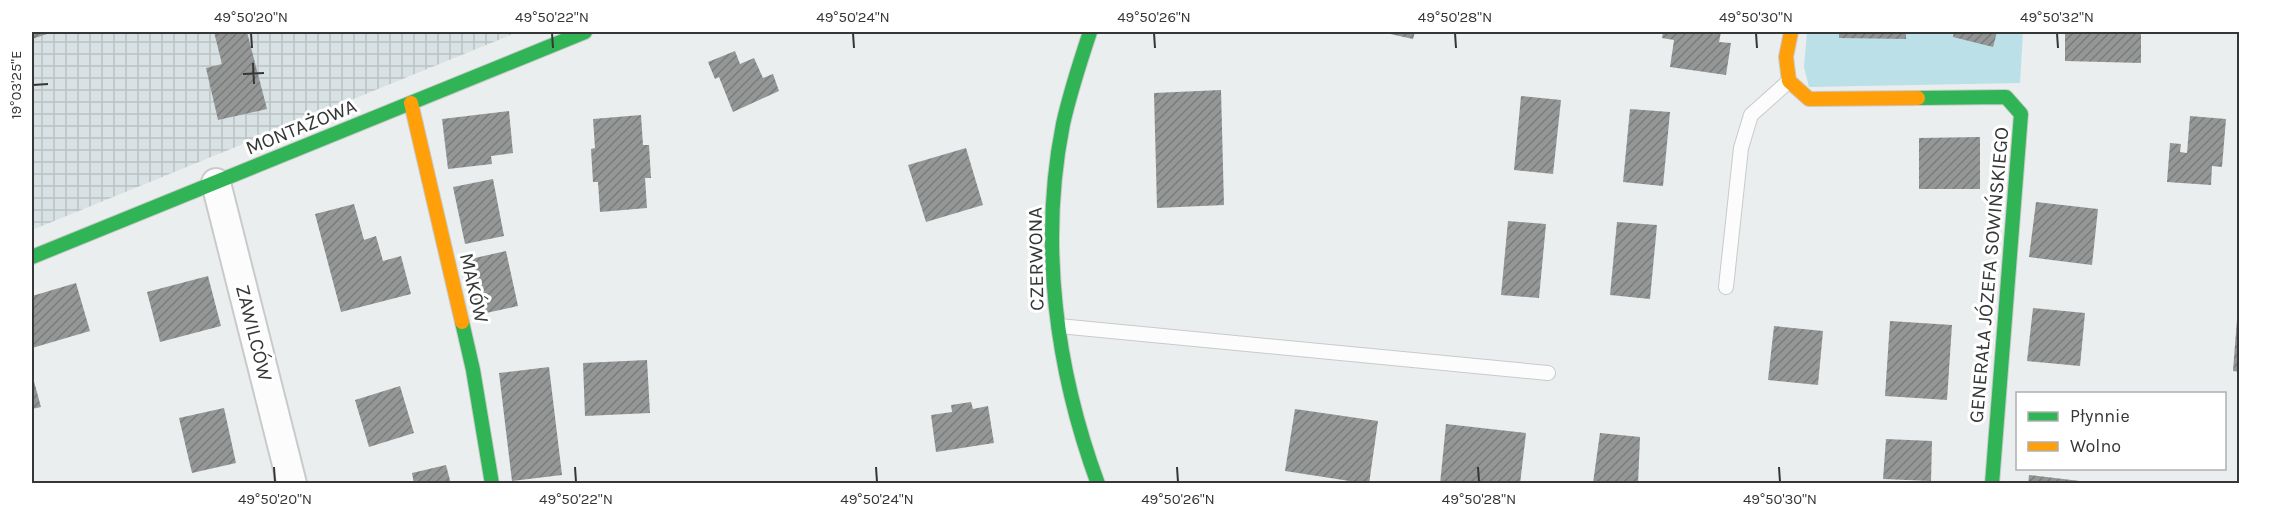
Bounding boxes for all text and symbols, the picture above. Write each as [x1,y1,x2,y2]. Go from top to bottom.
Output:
text: 49°50'20"N [214,8,288,26]
text: 49°50'22"N [515,8,589,26]
text: 49°50'24"N [816,8,890,26]
text: 49°50'26"N [1117,8,1191,26]
text: 49°50'28"N [1418,8,1492,26]
text: 49°50'30"N [1719,8,1793,26]
text: 49°50'32"N [2020,8,2094,26]
text: 19°03'25"E [7,51,25,119]
street label: MONTAŻOWA [242,94,360,160]
street label: GENERAŁA JÓZEFA SOWIŃSKIEGO [1964,126,2013,424]
street label: CZERWONA [1024,207,1048,311]
street label: MAKÓW [455,250,494,325]
street label: ZAWILCÓW [231,282,278,384]
legend [2016,392,2226,470]
text: Płynnie [2070,405,2130,427]
text: Wolno [2070,435,2121,457]
text: 49°50'20"N [238,490,312,508]
text: 49°50'22"N [539,490,613,508]
text: 49°50'24"N [840,490,914,508]
text: 49°50'26"N [1141,490,1215,508]
text: 49°50'28"N [1442,490,1516,508]
text: 49°50'30"N [1743,490,1817,508]

